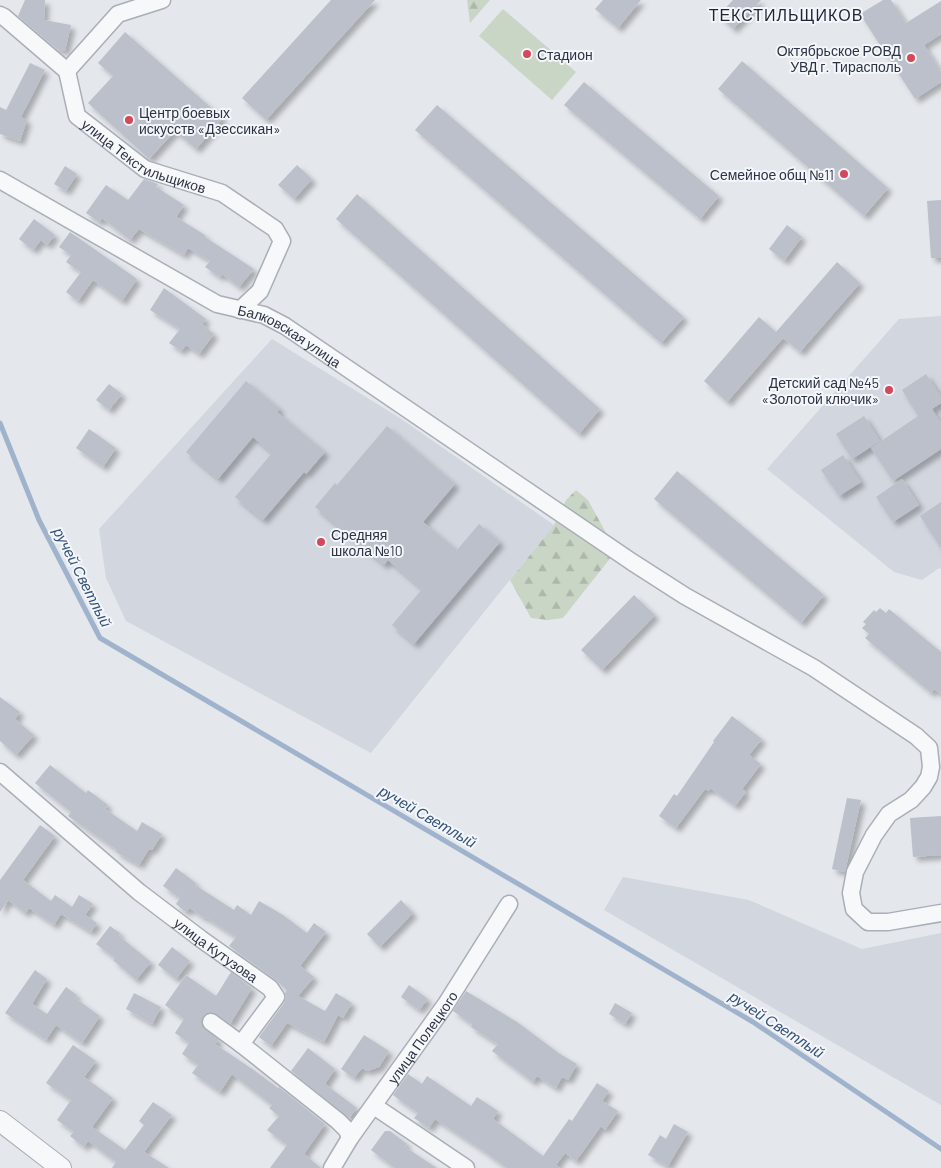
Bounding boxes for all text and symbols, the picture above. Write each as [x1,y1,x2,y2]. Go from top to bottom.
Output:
district label: ТЕКСТИЛЬЩИКОВ [709,5,863,24]
place label: Октябрьское РОВД УВД г. Тирасполь [777,42,902,75]
place label: Стадион [537,46,593,63]
marker: Стадион [521,48,533,60]
marker: Октябрьское РОВД УВД г. Тирасполь [905,52,917,64]
place label: Центр боевых искусств «Дзессикан» [139,104,280,137]
marker: Центр боевых искусств «Дзессикан» [123,114,135,126]
street label: улица Текстильщиков [79,115,208,196]
place label: Семейное общ №11 [710,166,834,183]
marker: Семейное общ №11 [838,168,850,180]
street label: Балковская улица [236,301,345,371]
place label: Детский сад №45 «Золотой ключик» [762,374,879,407]
marker: Детский сад №45 «Золотой ключик» [883,384,895,396]
water label: ручей Светлый [50,523,116,630]
place label: Средняя школа №10 [331,526,403,559]
marker: Средняя школа №10 [315,536,327,548]
water label: ручей Светлый [375,780,480,851]
street label: улица Кутузова [171,913,262,986]
water label: ручей Светлый [725,986,828,1062]
street label: улица Полецкого [383,987,461,1087]

